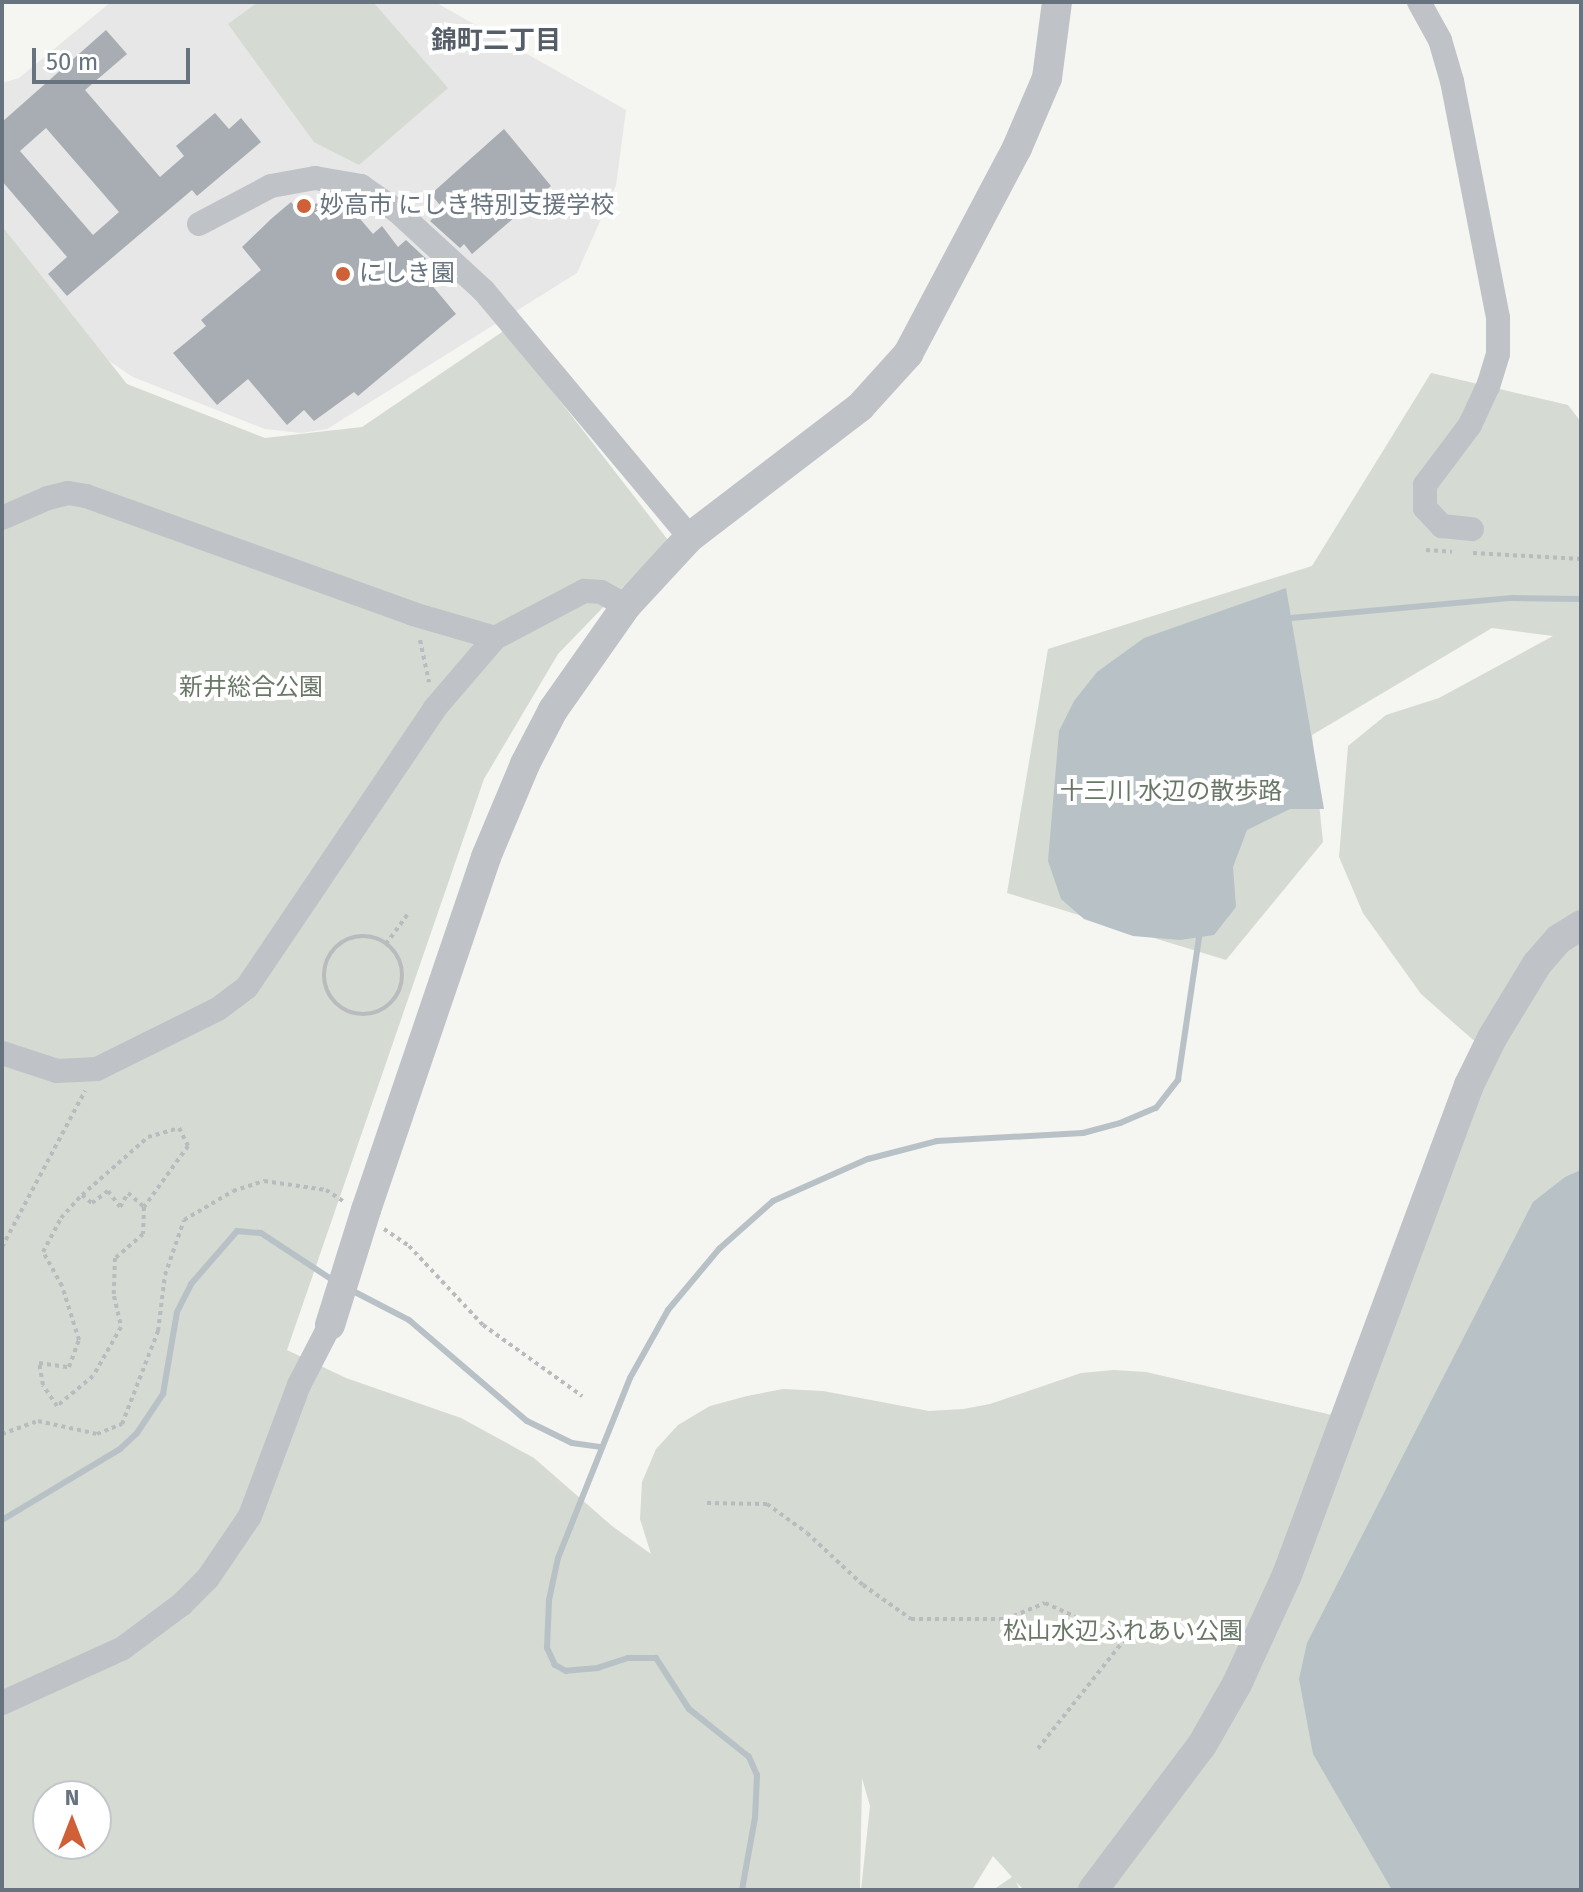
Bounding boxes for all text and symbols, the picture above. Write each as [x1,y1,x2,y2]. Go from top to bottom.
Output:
district label: 錦町二丁目 [431,25,561,57]
scale bar [36,32,194,82]
text: 50 m [46,48,98,76]
place label: 妙高市 にしき特別支援学校 [320,192,614,220]
marker: 妙高市 にしき特別支援学校 [295,197,313,215]
place label: にしき園 [359,260,455,288]
marker: にしき園 [334,265,352,283]
park label: 新井総合公園 [179,674,323,702]
park label: 十三川 水辺の散歩路 [1060,778,1282,806]
park label: 松山水辺ふれあい公園 [1003,1618,1243,1646]
north arrow [32,1780,112,1860]
text: N [65,1784,79,1811]

